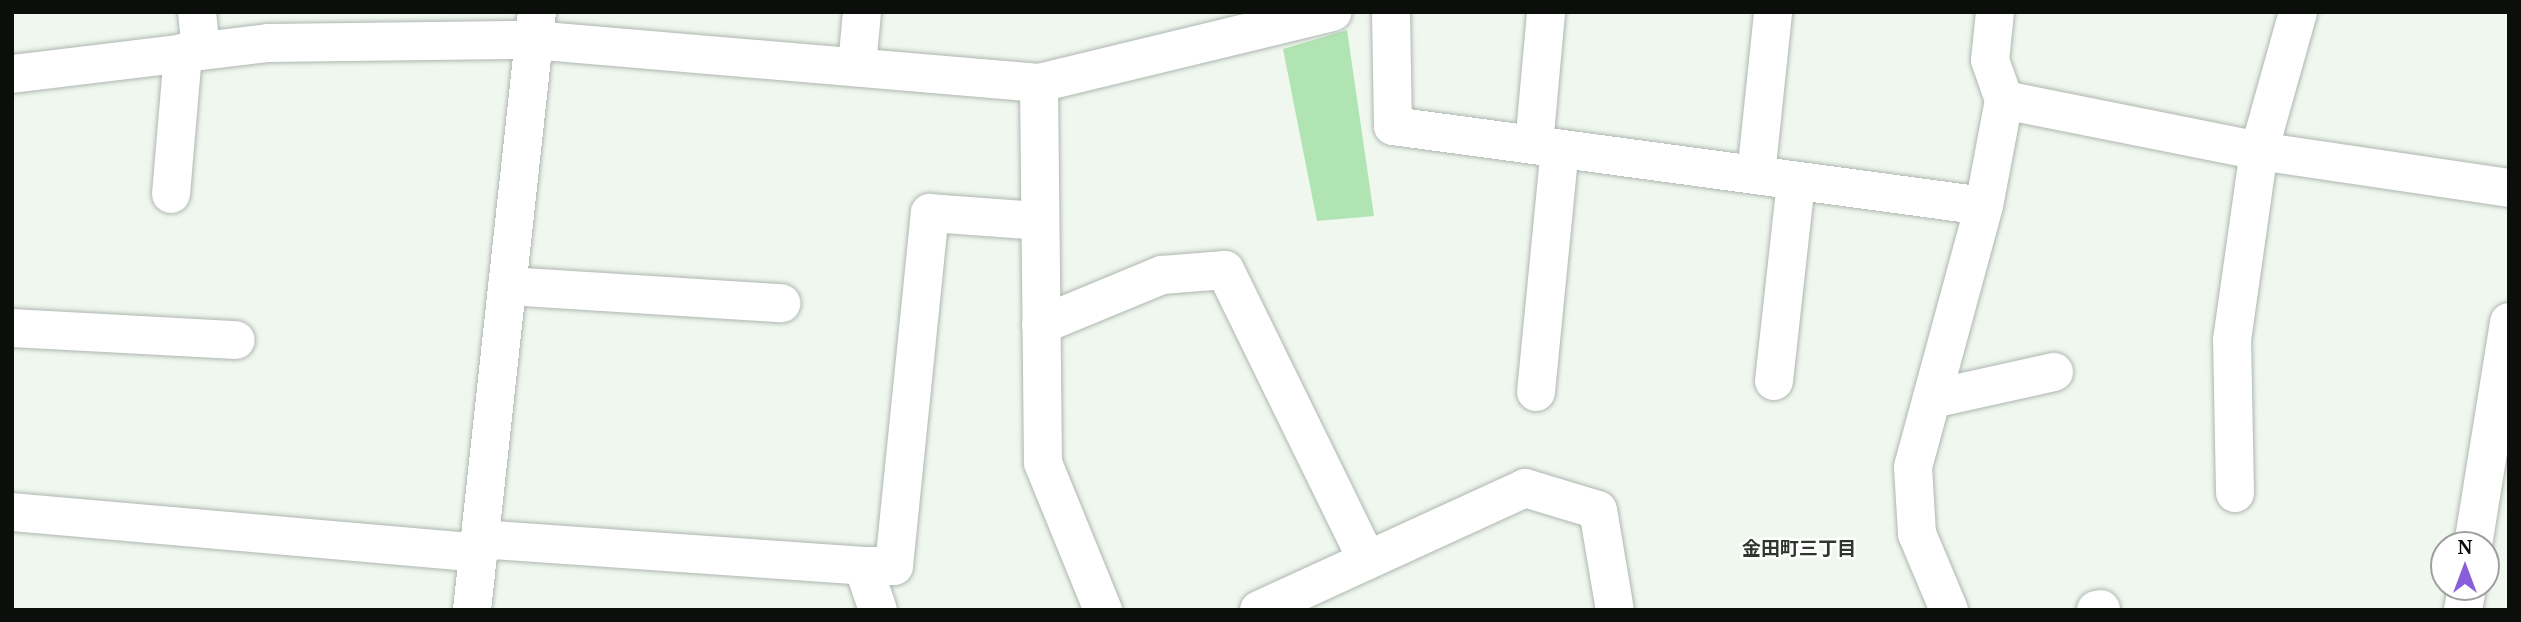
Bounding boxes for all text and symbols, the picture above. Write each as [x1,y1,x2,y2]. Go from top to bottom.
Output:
north arrow [2430,531,2500,601]
text: N [2458,534,2472,560]
district label: 金田町三丁目 [1742,538,1856,560]

